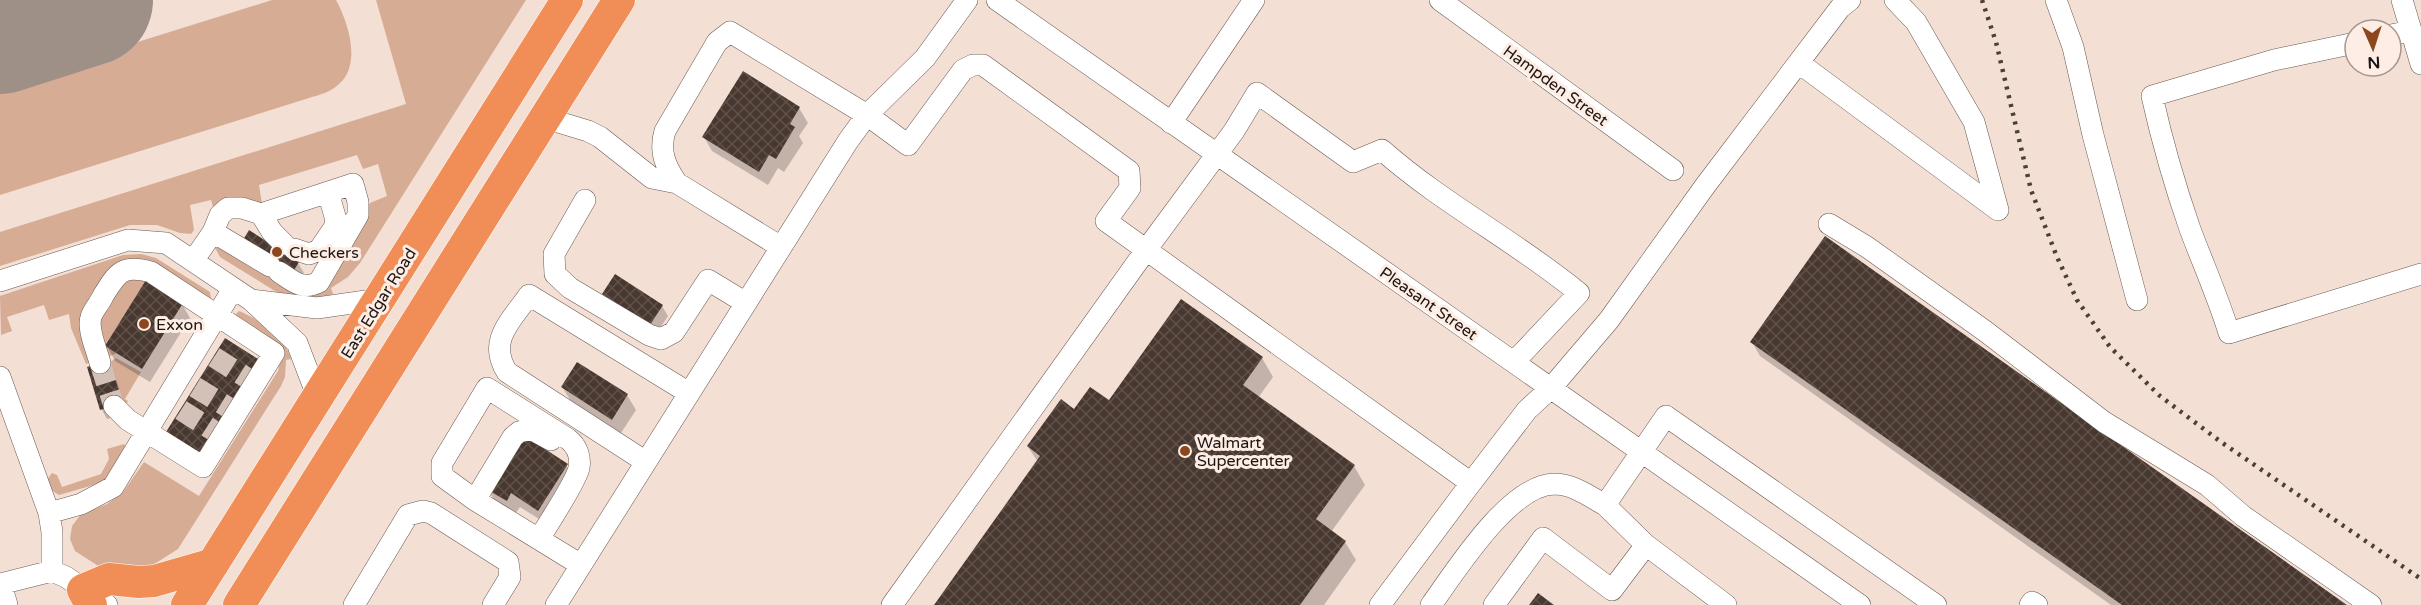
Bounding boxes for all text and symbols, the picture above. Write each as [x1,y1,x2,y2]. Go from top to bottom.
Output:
north arrow [2343,18,2403,78]
street label: Hampden Street [1499,41,1612,131]
text: N [2367,52,2381,72]
place label: Checkers [289,243,359,263]
marker: Checkers [270,245,284,259]
street label: East Edgar Road [337,245,421,363]
street label: Pleasant Street [1376,263,1481,345]
place label: Exxon [156,315,203,335]
marker: Exxon [137,317,151,331]
place label: Walmart Supercenter [1197,433,1291,471]
marker: Walmart Supercenter [1178,444,1192,458]

